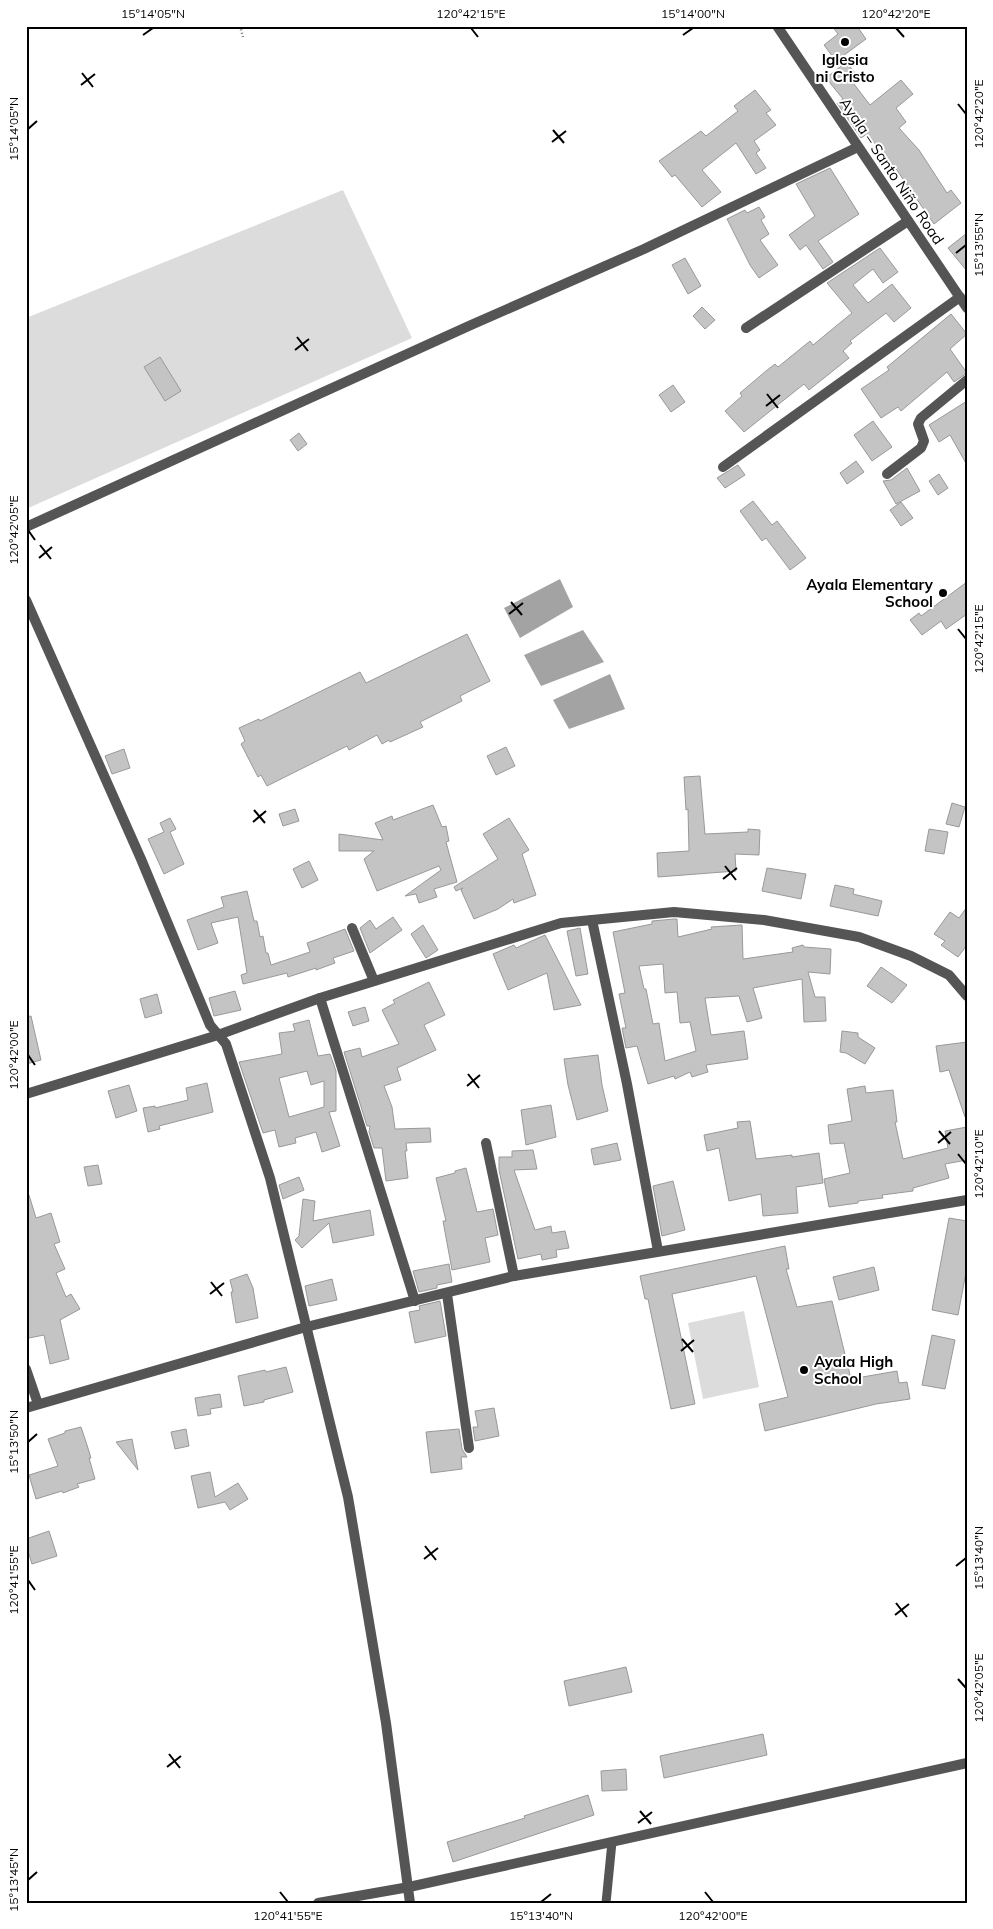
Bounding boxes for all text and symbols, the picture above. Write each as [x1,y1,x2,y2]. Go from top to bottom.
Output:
text: 15°14'05"N [121,6,185,21]
text: 120°42'15"E [436,6,506,21]
text: 15°14'00"N [661,6,725,21]
text: 120°42'20"E [861,6,931,21]
marker: Iglesia ni Cristo [839,36,851,48]
place label: Iglesia ni Cristo [815,50,875,86]
text: 120°42'20"E [971,79,986,149]
street label: Ayala – Santo Niño Road [836,94,948,248]
text: 15°14'05"N [6,97,21,161]
text: 15°13'55"N [971,213,986,277]
text: 120°42'05"E [6,495,21,565]
place label: Ayala Elementary School [806,575,934,611]
marker: Ayala Elementary School [937,587,949,599]
text: 120°42'15"E [971,604,986,674]
text: 120°42'00"E [6,1020,21,1090]
text: 120°42'10"E [971,1129,986,1199]
place label: Ayala High School [814,1352,893,1388]
marker: Ayala High School [798,1364,810,1376]
text: 15°13'50"N [6,1410,21,1474]
text: 15°13'40"N [971,1526,986,1590]
text: 120°41'55"E [6,1545,21,1615]
text: 120°42'05"E [971,1653,986,1723]
text: 15°13'45"N [6,1848,21,1912]
text: 120°41'55"E [253,1908,323,1923]
text: 15°13'40"N [509,1908,573,1923]
text: 120°42'00"E [678,1908,748,1923]

